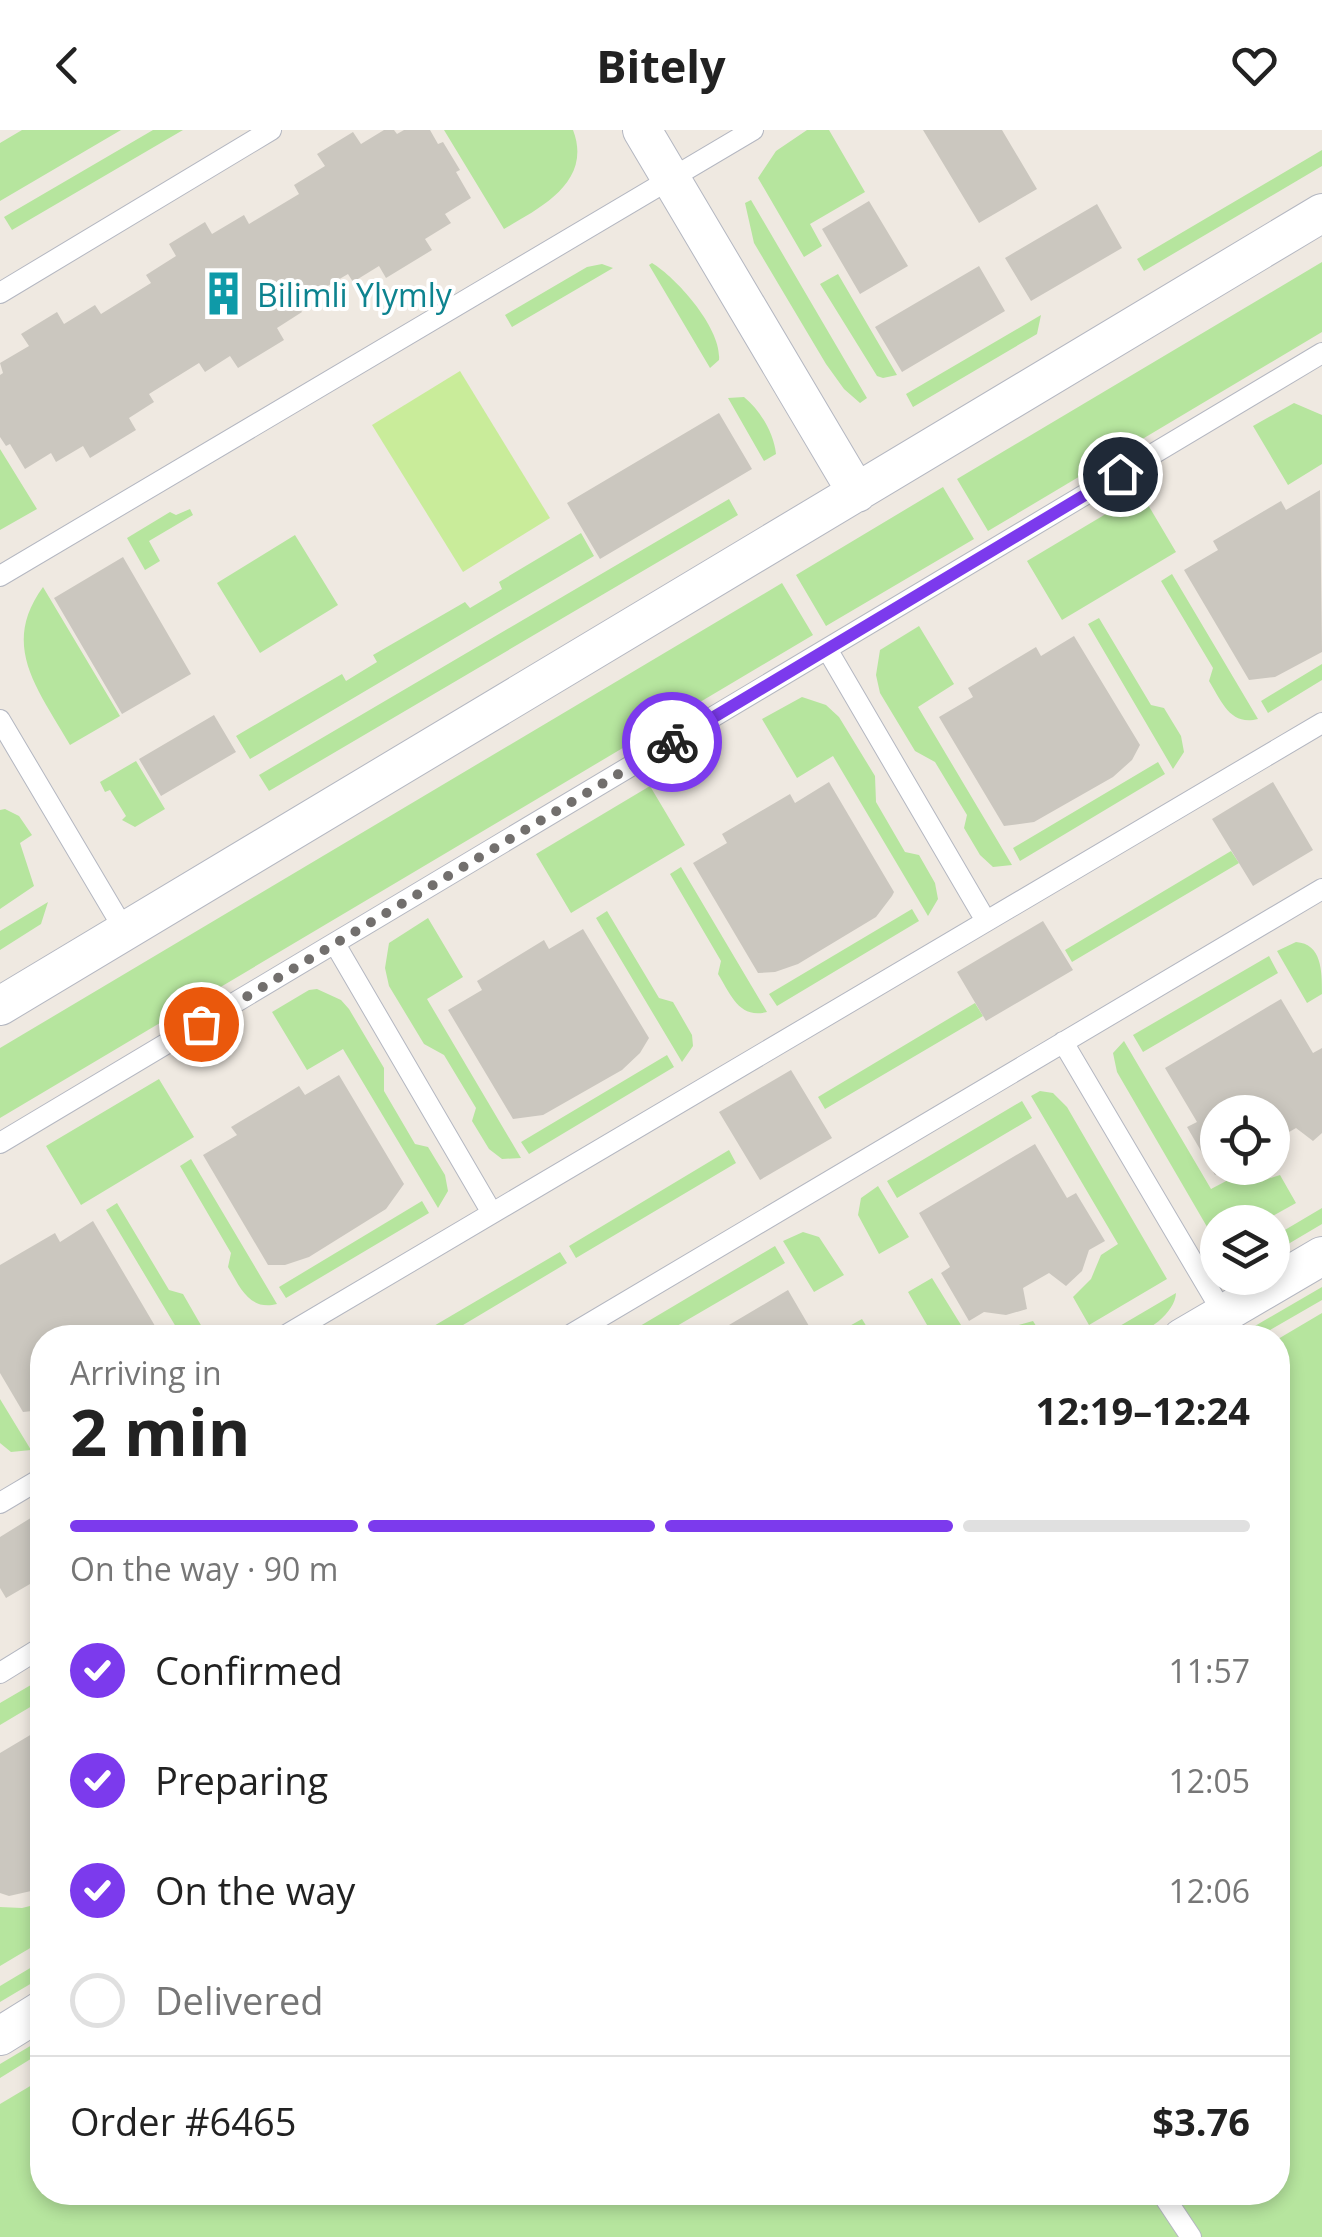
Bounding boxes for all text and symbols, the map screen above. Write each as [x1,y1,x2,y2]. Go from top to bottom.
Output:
text: Bitely [596,35,726,96]
icon: back [40,38,95,93]
icon: heart [1227,38,1282,93]
building icon: Bilimli Ylymly [200,270,248,318]
place label: Bilimli Ylymly [257,273,453,316]
pin [1078,432,1163,517]
icon: home [1093,447,1148,502]
courier [622,692,722,792]
icon: bike [645,715,700,770]
pin [159,982,244,1067]
icon: bag [174,997,229,1052]
map controls [1200,1095,1290,1295]
button: locate [1200,1095,1290,1185]
button: layers [1200,1205,1290,1295]
text: Arriving in [70,1351,222,1394]
text: 12:19–12:24 [1036,1384,1250,1436]
text: 2 min [70,1387,250,1475]
text: On the way · 90 m [70,1547,338,1590]
icon: check [70,1643,125,1698]
text: Confirmed [155,1644,343,1696]
text: 11:57 [1168,1649,1250,1692]
icon: check [70,1753,125,1808]
text: Preparing [155,1754,328,1806]
text: 12:05 [1168,1759,1250,1802]
icon: check [70,1863,125,1918]
text: On the way [155,1864,355,1916]
text: 12:06 [1168,1869,1250,1912]
text: Delivered [155,1974,324,2026]
text: Order #6465 [70,2095,297,2147]
text: $3.76 [1152,2095,1250,2147]

